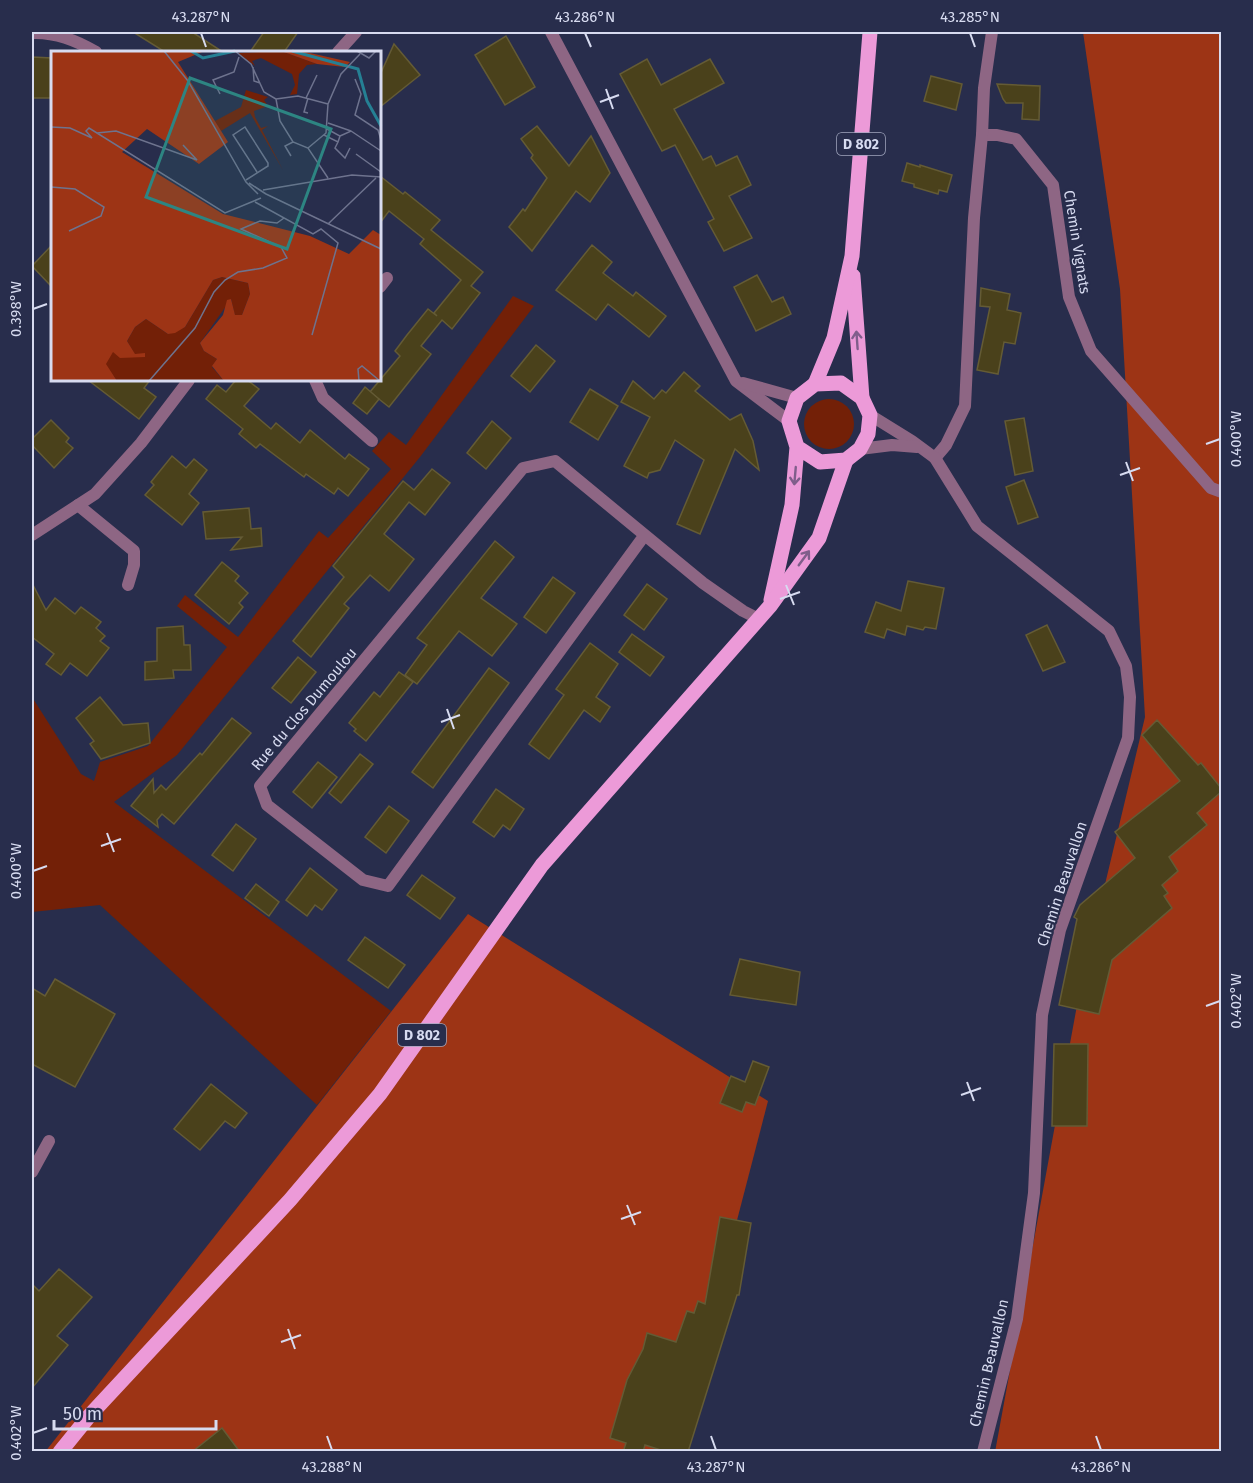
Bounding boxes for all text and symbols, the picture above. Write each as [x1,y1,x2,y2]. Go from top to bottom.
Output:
text: 43.287°N [171,8,231,26]
text: 43.286°N [555,8,615,26]
text: 43.285°N [940,8,1000,26]
inset map [51,51,381,381]
road number: D 802 [837,133,885,155]
street label: Chemin Vignats [1060,189,1094,295]
text: 0.398°W [7,281,25,337]
one-way arrow [851,331,862,350]
text: 0.400°W [1227,410,1245,467]
one-way arrow [789,466,800,486]
one-way arrow [798,551,810,567]
street label: Rue du Clos Dumoulou [247,644,361,774]
street label: Chemin Beauvallon [1033,819,1091,949]
text: 0.400°W [7,842,25,899]
text: 0.402°W [1227,973,1245,1029]
road number: D 802 [398,1024,446,1046]
street label: Chemin Beauvallon [966,1297,1012,1429]
scale bar [54,1393,216,1431]
text: 50 m [63,1403,102,1425]
text: 0.402°W [7,1405,25,1461]
text: 43.288°N [302,1458,362,1476]
text: 43.287°N [686,1458,746,1476]
text: 43.286°N [1071,1458,1131,1476]

